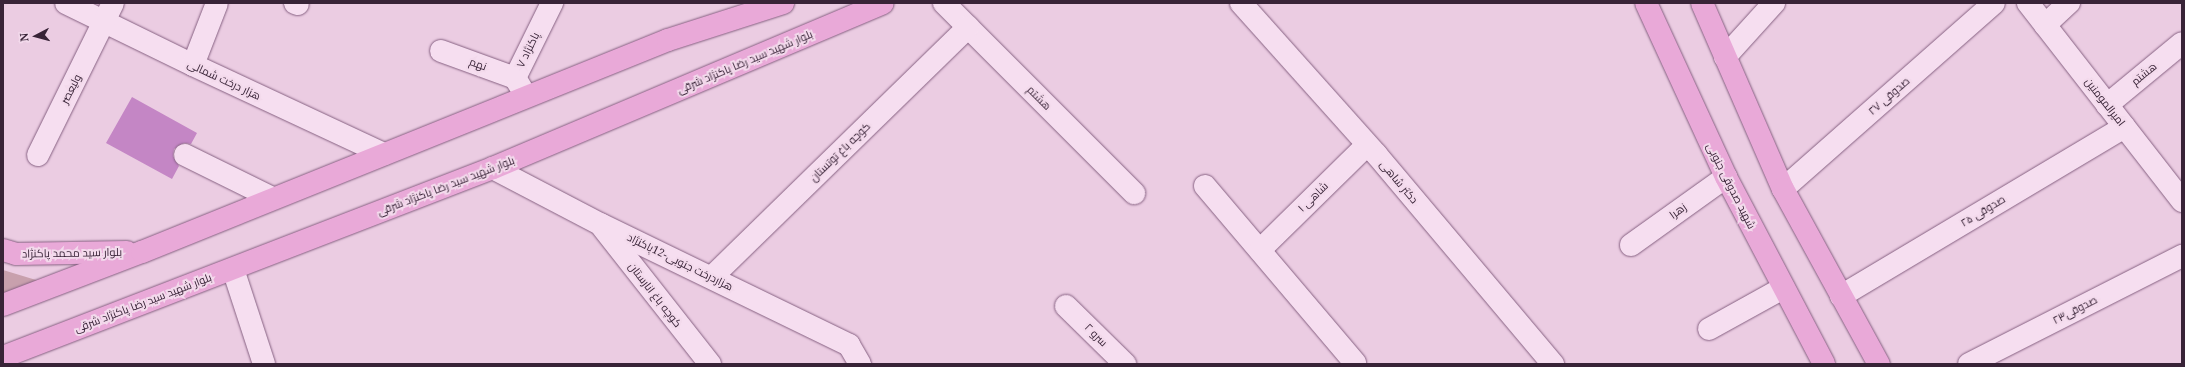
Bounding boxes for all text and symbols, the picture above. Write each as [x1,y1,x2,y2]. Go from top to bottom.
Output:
north arrow [16,16,56,56]
street label: بلوار شهید سید رضا پاکنژاد شرقی [675,27,815,97]
street label: پاکنژاد ۷ [514,30,542,70]
text: N [16,32,31,42]
street label: نهم [468,55,488,73]
street label: هزار درخت شمالی [185,57,263,103]
street label: هشتم [2129,60,2159,88]
street label: ولیعصر [58,72,84,106]
street label: صدوقی ۲۷ [1866,74,1912,118]
street label: امیرالمومنین [2082,75,2128,129]
street label: هشتم [1024,83,1054,113]
street label: کوچه باغ توتستان [807,120,873,184]
street label: شهید صدوقی جنوبی [1704,141,1758,231]
street label: بلوار شهید سید رضا پاکنژاد شرقی [376,154,516,218]
street label: دکتر شاهی [1377,158,1421,206]
street label: شاهی ۱ [1295,179,1331,215]
street label: صدوقی ۲۵ [1958,193,2008,229]
street label: زهرا [1667,200,1689,222]
street label: هزاردرخت جنوبی-12پاکنژاد [625,231,735,293]
street label: بلوار سید محمد پاکنژاد [22,246,122,260]
street label: کوچه باغ انارستان [626,260,684,330]
street label: بلوار شهید سید رضا پاکنژاد شرقی [73,271,213,335]
street label: صدوقی۲۳ [2050,293,2100,327]
street label: سرو ۲ [1082,321,1110,349]

